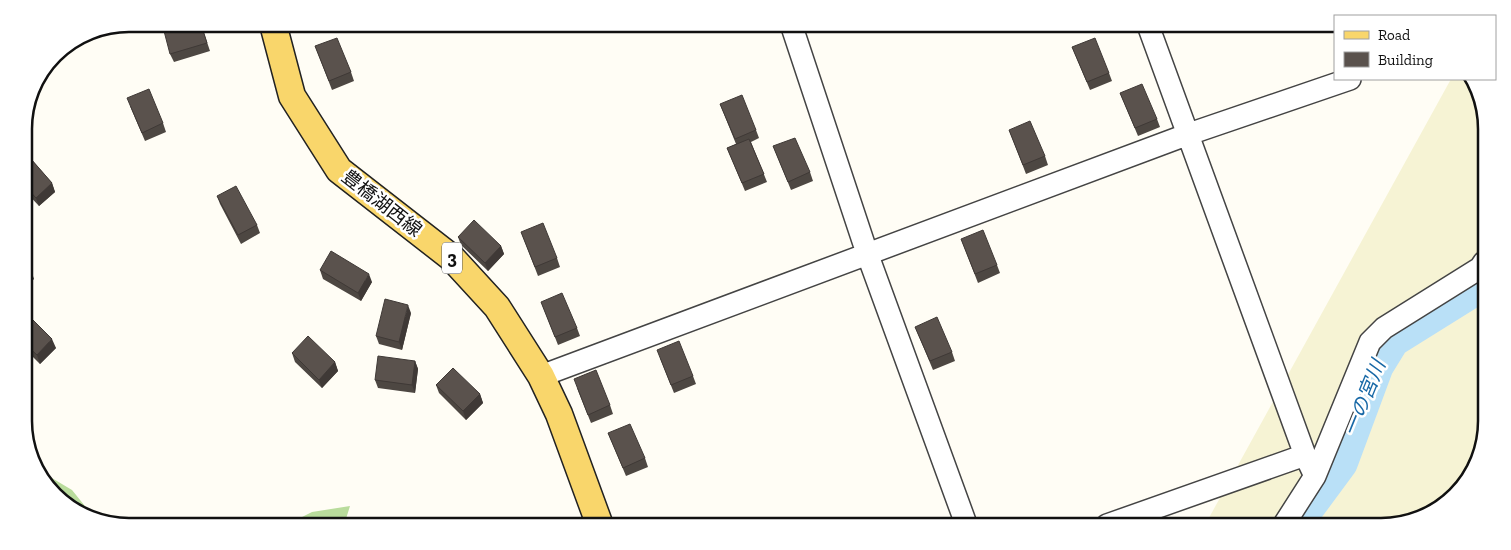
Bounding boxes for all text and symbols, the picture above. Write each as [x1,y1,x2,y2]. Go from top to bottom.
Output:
legend [1334,15,1496,80]
text: Road [1378,26,1411,44]
text: Building [1378,51,1433,69]
street label: 豊橋湖西線 [337,165,427,241]
road number: 3 [442,242,462,274]
water label: 一の宮川 [1338,355,1391,440]

